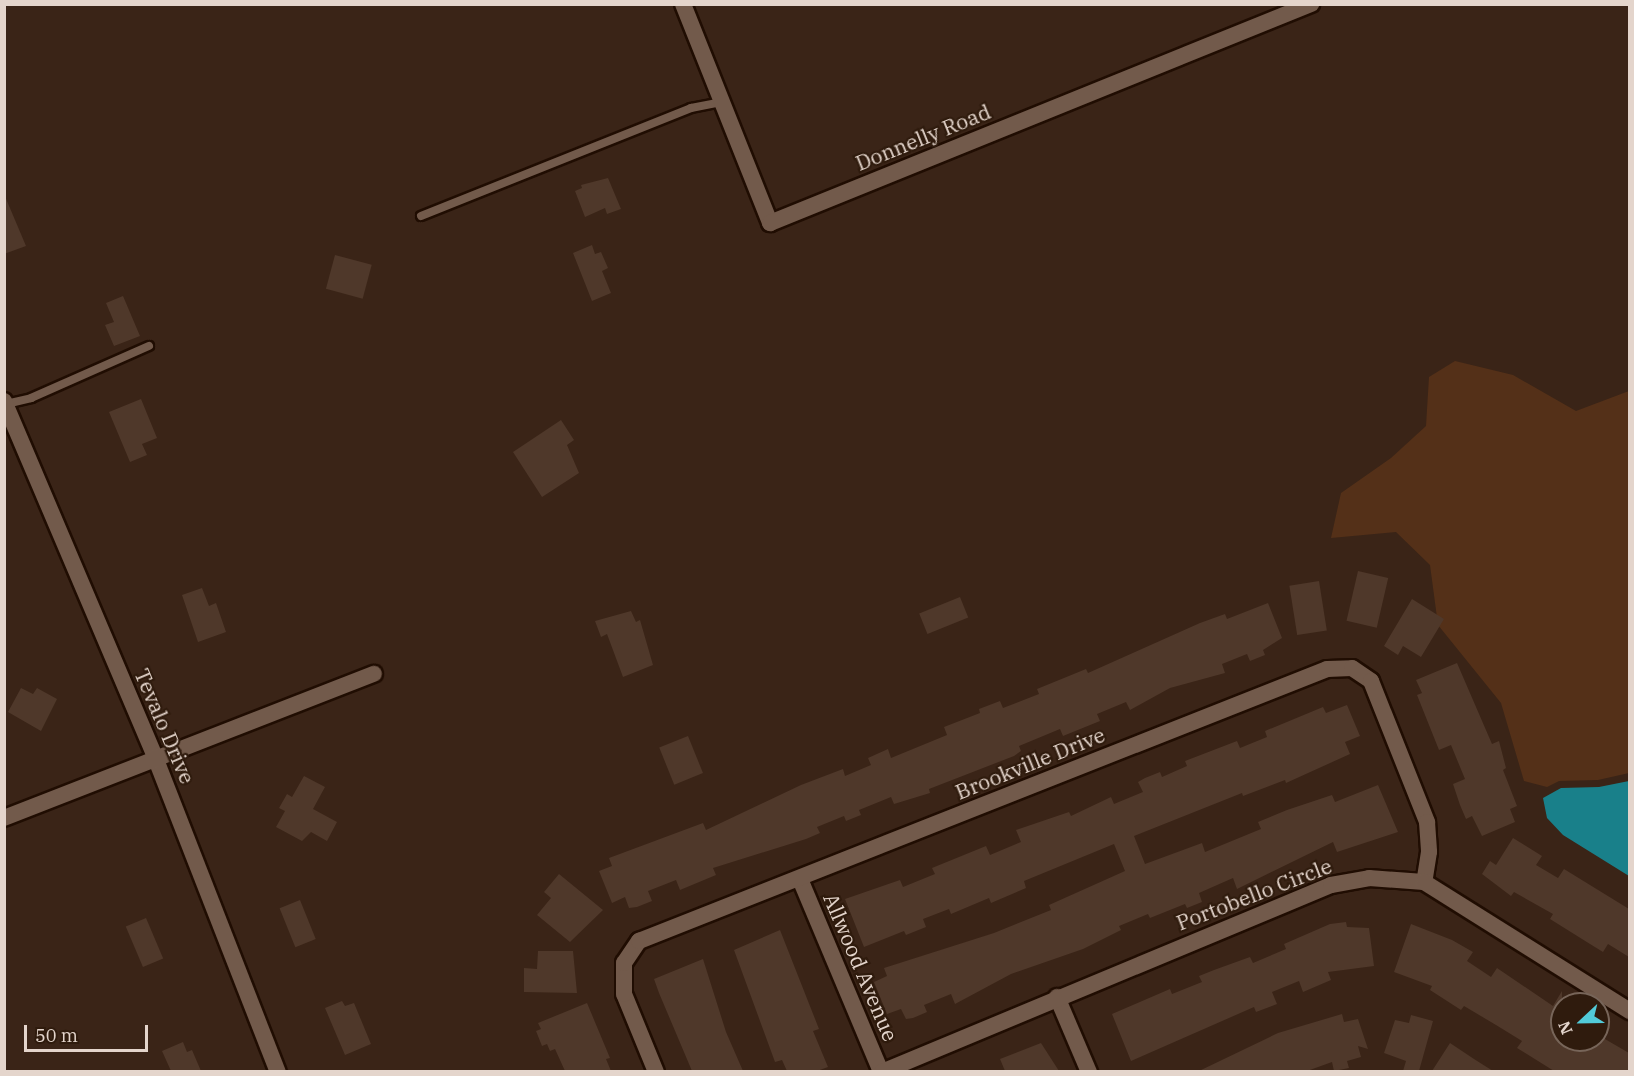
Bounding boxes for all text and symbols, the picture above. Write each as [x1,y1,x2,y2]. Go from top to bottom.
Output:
street label: Donnelly Road [852,98,994,176]
street label: Tevalo Drive [129,665,201,787]
street label: Brookville Drive [952,722,1108,804]
street label: Portobello Circle [1173,853,1335,935]
street label: Allwood Avenue [818,889,904,1045]
north arrow [1550,992,1610,1052]
scale bar [27,1013,152,1051]
text: N [1554,1018,1577,1038]
text: 50 m [35,1024,78,1047]

